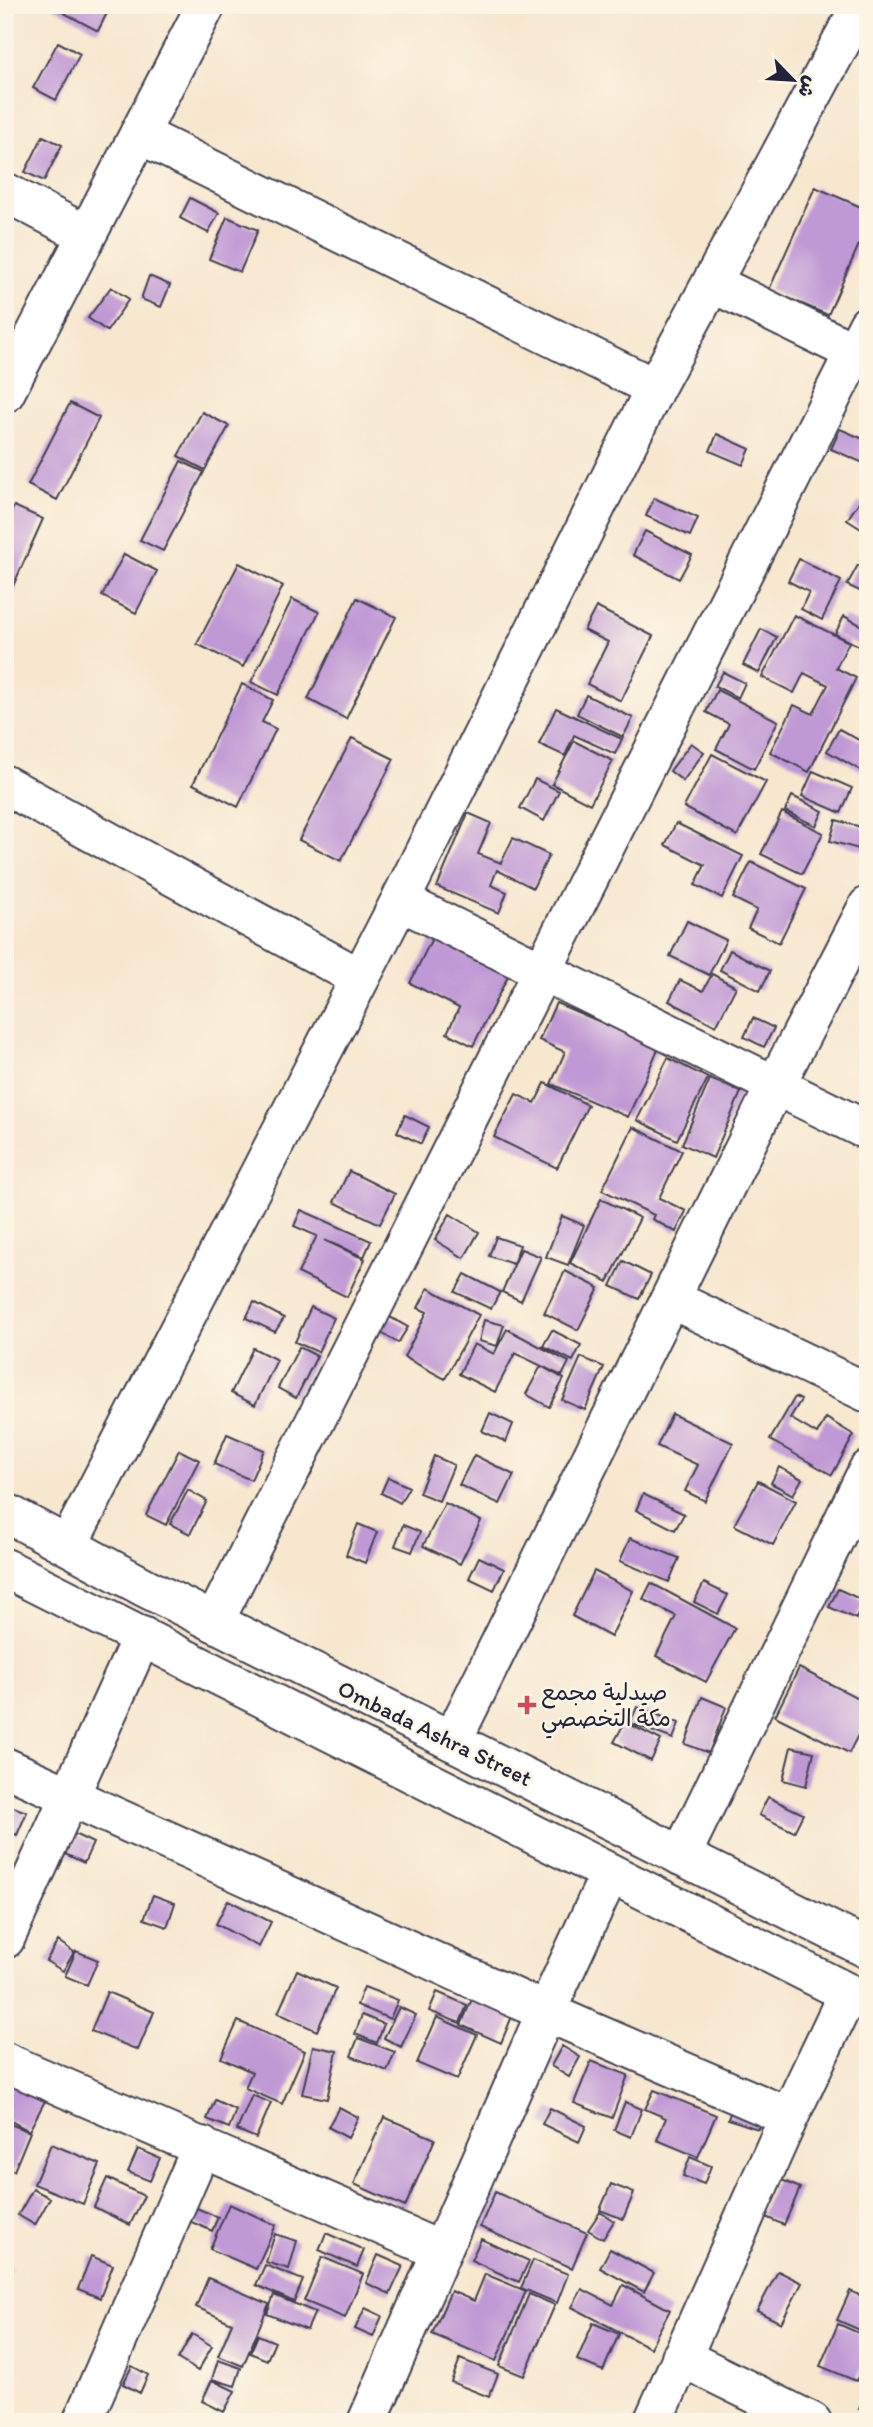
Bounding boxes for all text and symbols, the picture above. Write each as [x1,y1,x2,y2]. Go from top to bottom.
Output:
north arrow [758,46,828,116]
text: ش [793,73,823,101]
street label: Ombada Ashra Street [333,1674,537,1792]
place label: صيدلية مجمع مكة التخصصي [541,1678,671,1739]
marker: صيدلية مجمع مكة التخصصي [519,1697,535,1713]

